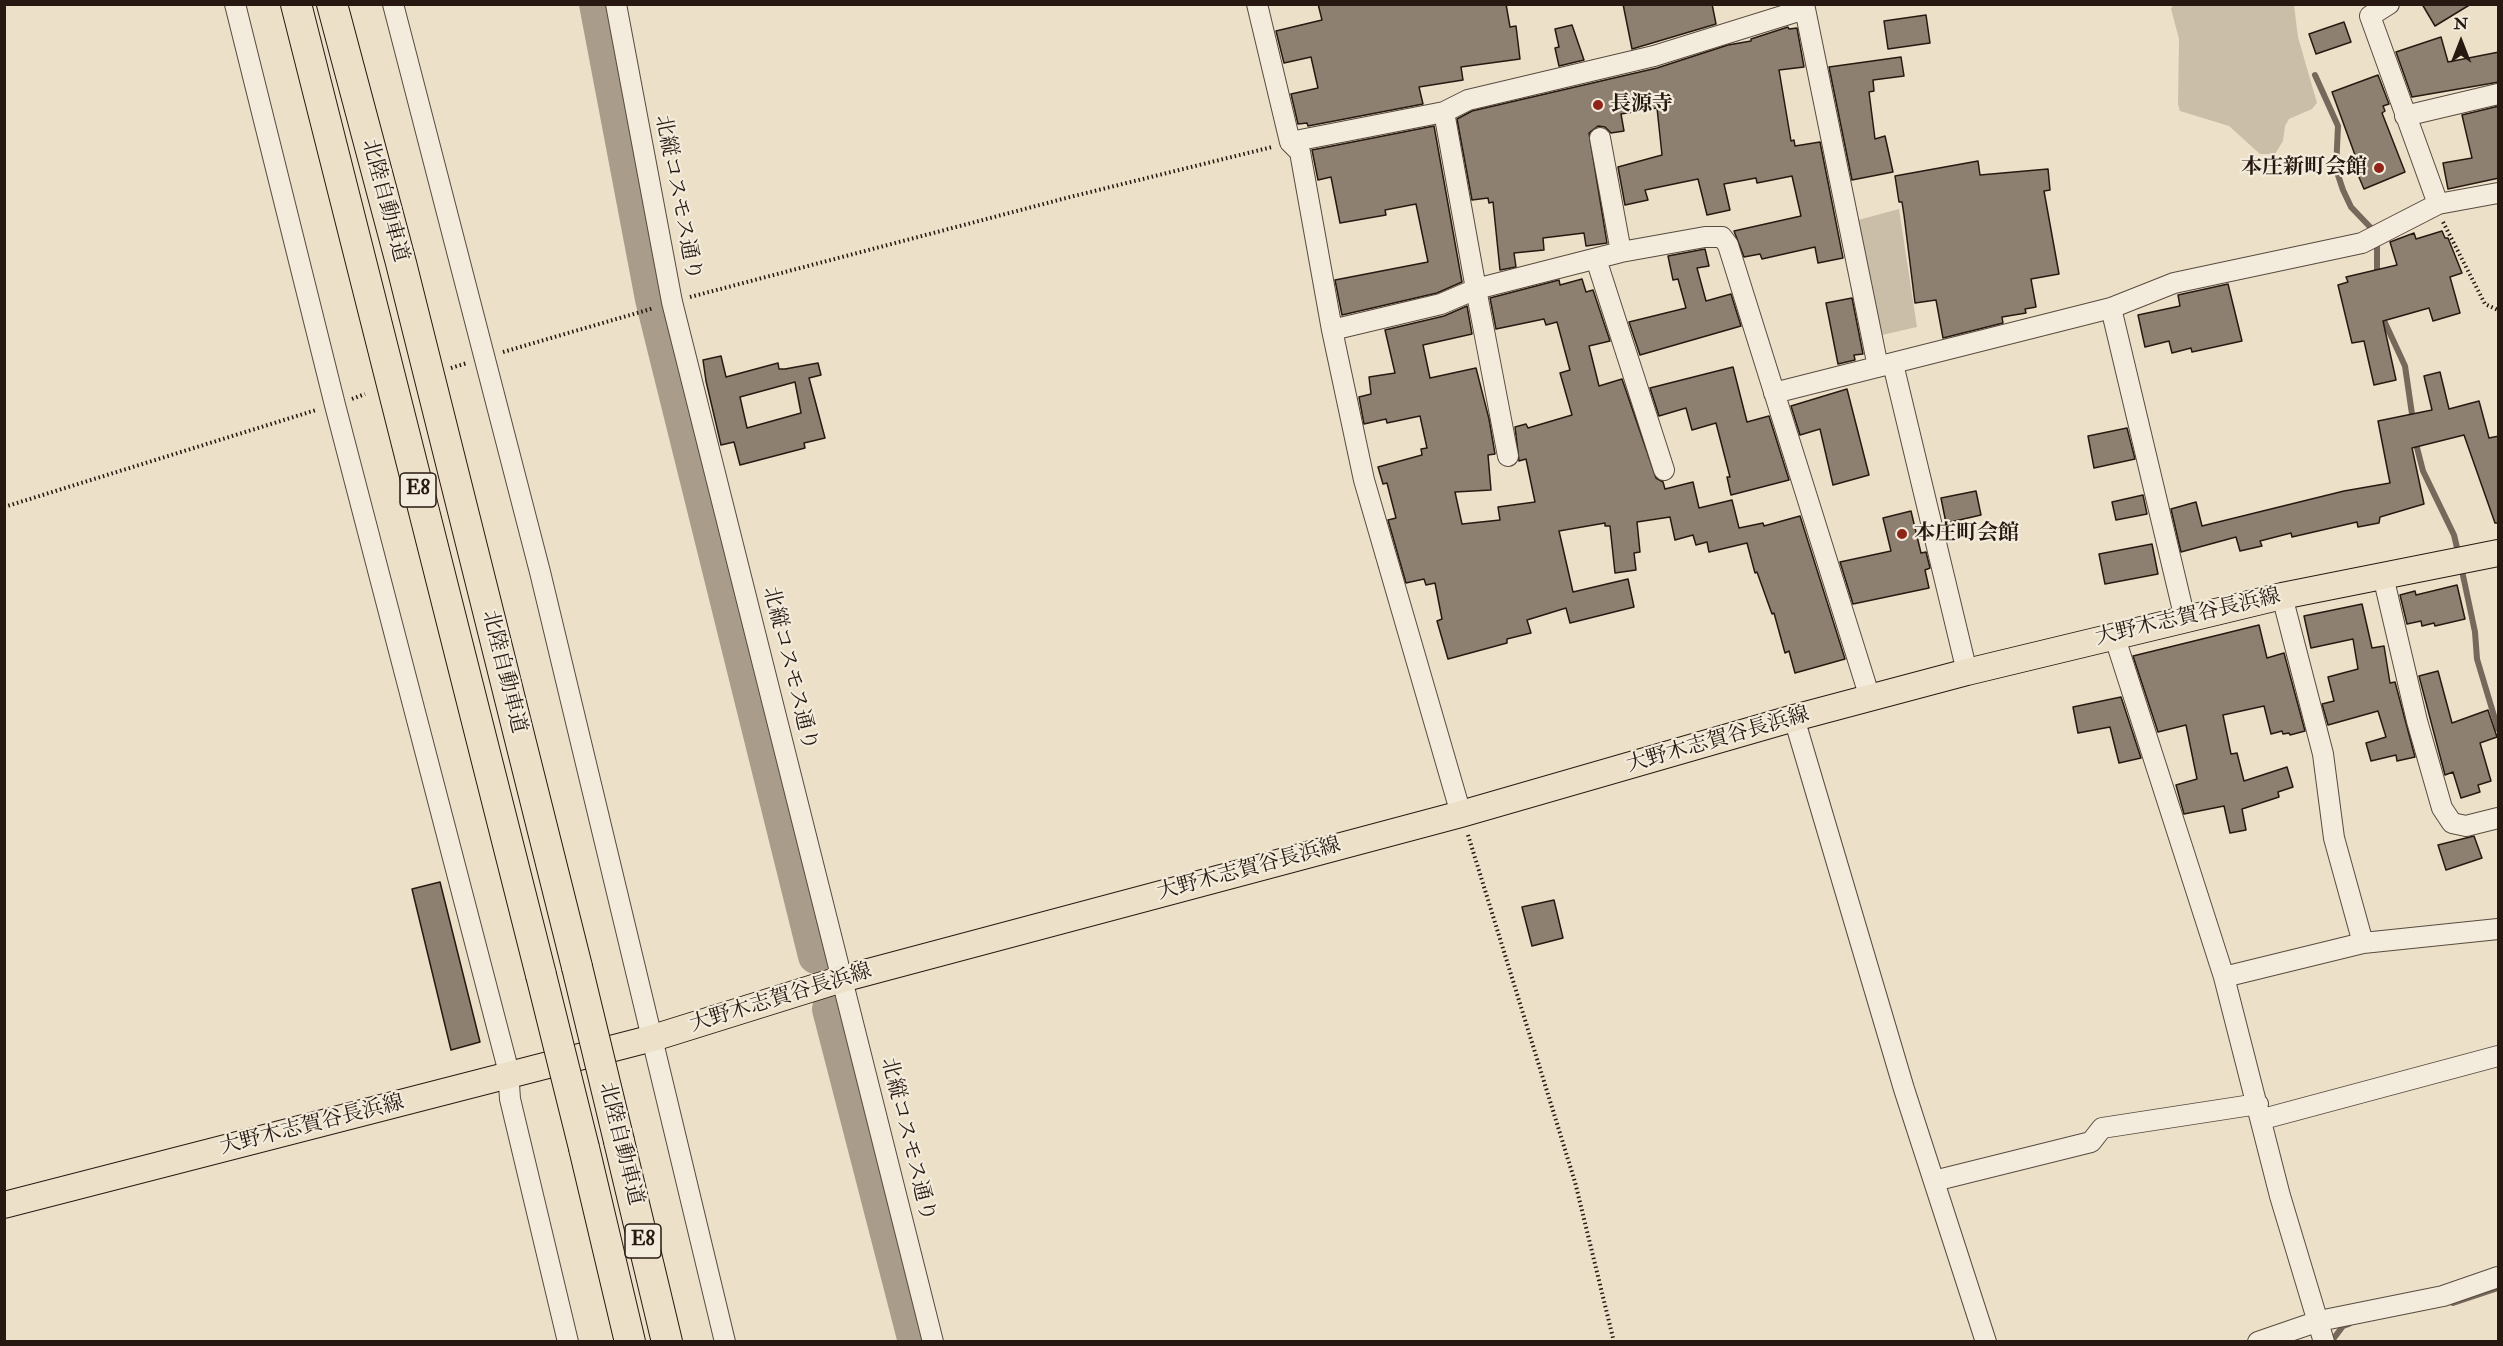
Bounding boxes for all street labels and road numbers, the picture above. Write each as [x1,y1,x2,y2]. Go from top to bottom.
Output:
street label: 北縦コスモス通り [649,113,705,283]
street label: 北陸自動車道 [356,137,412,265]
road number: E8 [400,473,436,507]
street label: 北縦コスモス通り [756,584,822,754]
street label: 大野木志賀谷長浜線 [2093,584,2283,652]
street label: 北陸自動車道 [476,608,530,736]
street label: 大野木志賀谷長浜線 [1624,703,1812,779]
street label: 大野木志賀谷長浜線 [1154,833,1344,907]
street label: 大野木志賀谷長浜線 [687,959,875,1039]
street label: 北縦コスモス通り [874,1055,940,1225]
street label: 北陸自動車道 [593,1080,647,1208]
street label: 大野木志賀谷長浜線 [217,1091,407,1161]
road number: E8 [625,1224,661,1258]

